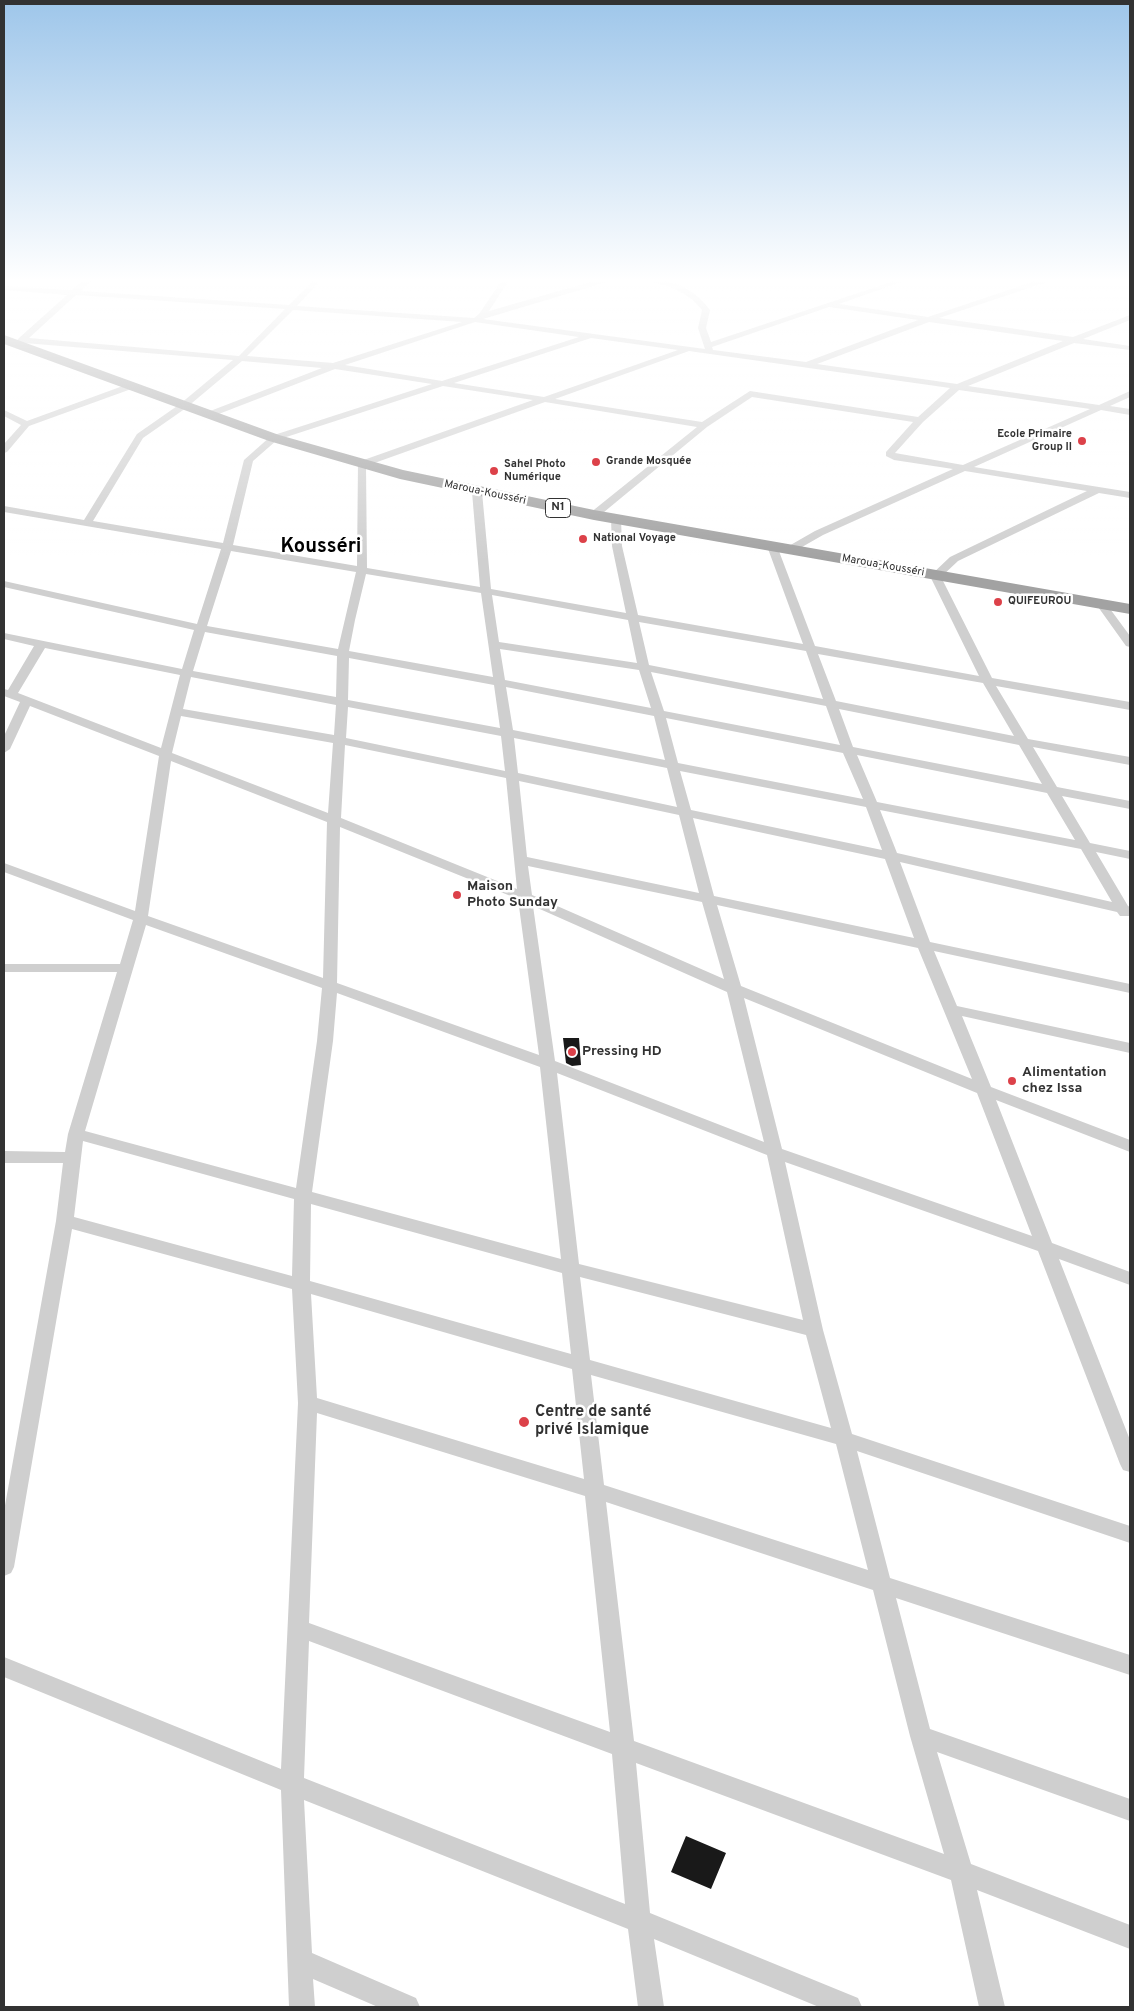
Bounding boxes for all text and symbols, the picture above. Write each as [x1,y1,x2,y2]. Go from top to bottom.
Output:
place label: Ecole Primaire Group II [997,428,1072,454]
marker: Ecole Primaire Group II [1076,435,1088,447]
place label: Grande Mosquée [606,455,691,469]
marker: Grande Mosquée [590,456,602,468]
place label: Sahel Photo Numérique [504,458,566,484]
marker: Sahel Photo Numérique [488,465,500,477]
street label: Maroua-Kousséri [443,478,527,508]
road number: N1 [546,498,570,518]
place label: National Voyage [593,532,676,546]
marker: National Voyage [577,533,589,545]
district label: Kousséri [280,536,362,560]
street label: Maroua-Kousséri [841,552,925,580]
place label: QUIFEUROU [1008,595,1071,609]
marker: QUIFEUROU [992,596,1004,608]
place label: Maison Photo Sunday [467,879,558,912]
marker: Maison Photo Sunday [451,889,463,901]
place label: Pressing HD [582,1044,662,1060]
marker: Pressing HD [566,1046,578,1058]
place label: Alimentation chez Issa [1022,1065,1107,1098]
marker: Alimentation chez Issa [1006,1075,1018,1087]
place label: Centre de santé privé Islamique [535,1403,651,1441]
marker: Centre de santé privé Islamique [517,1415,531,1429]

